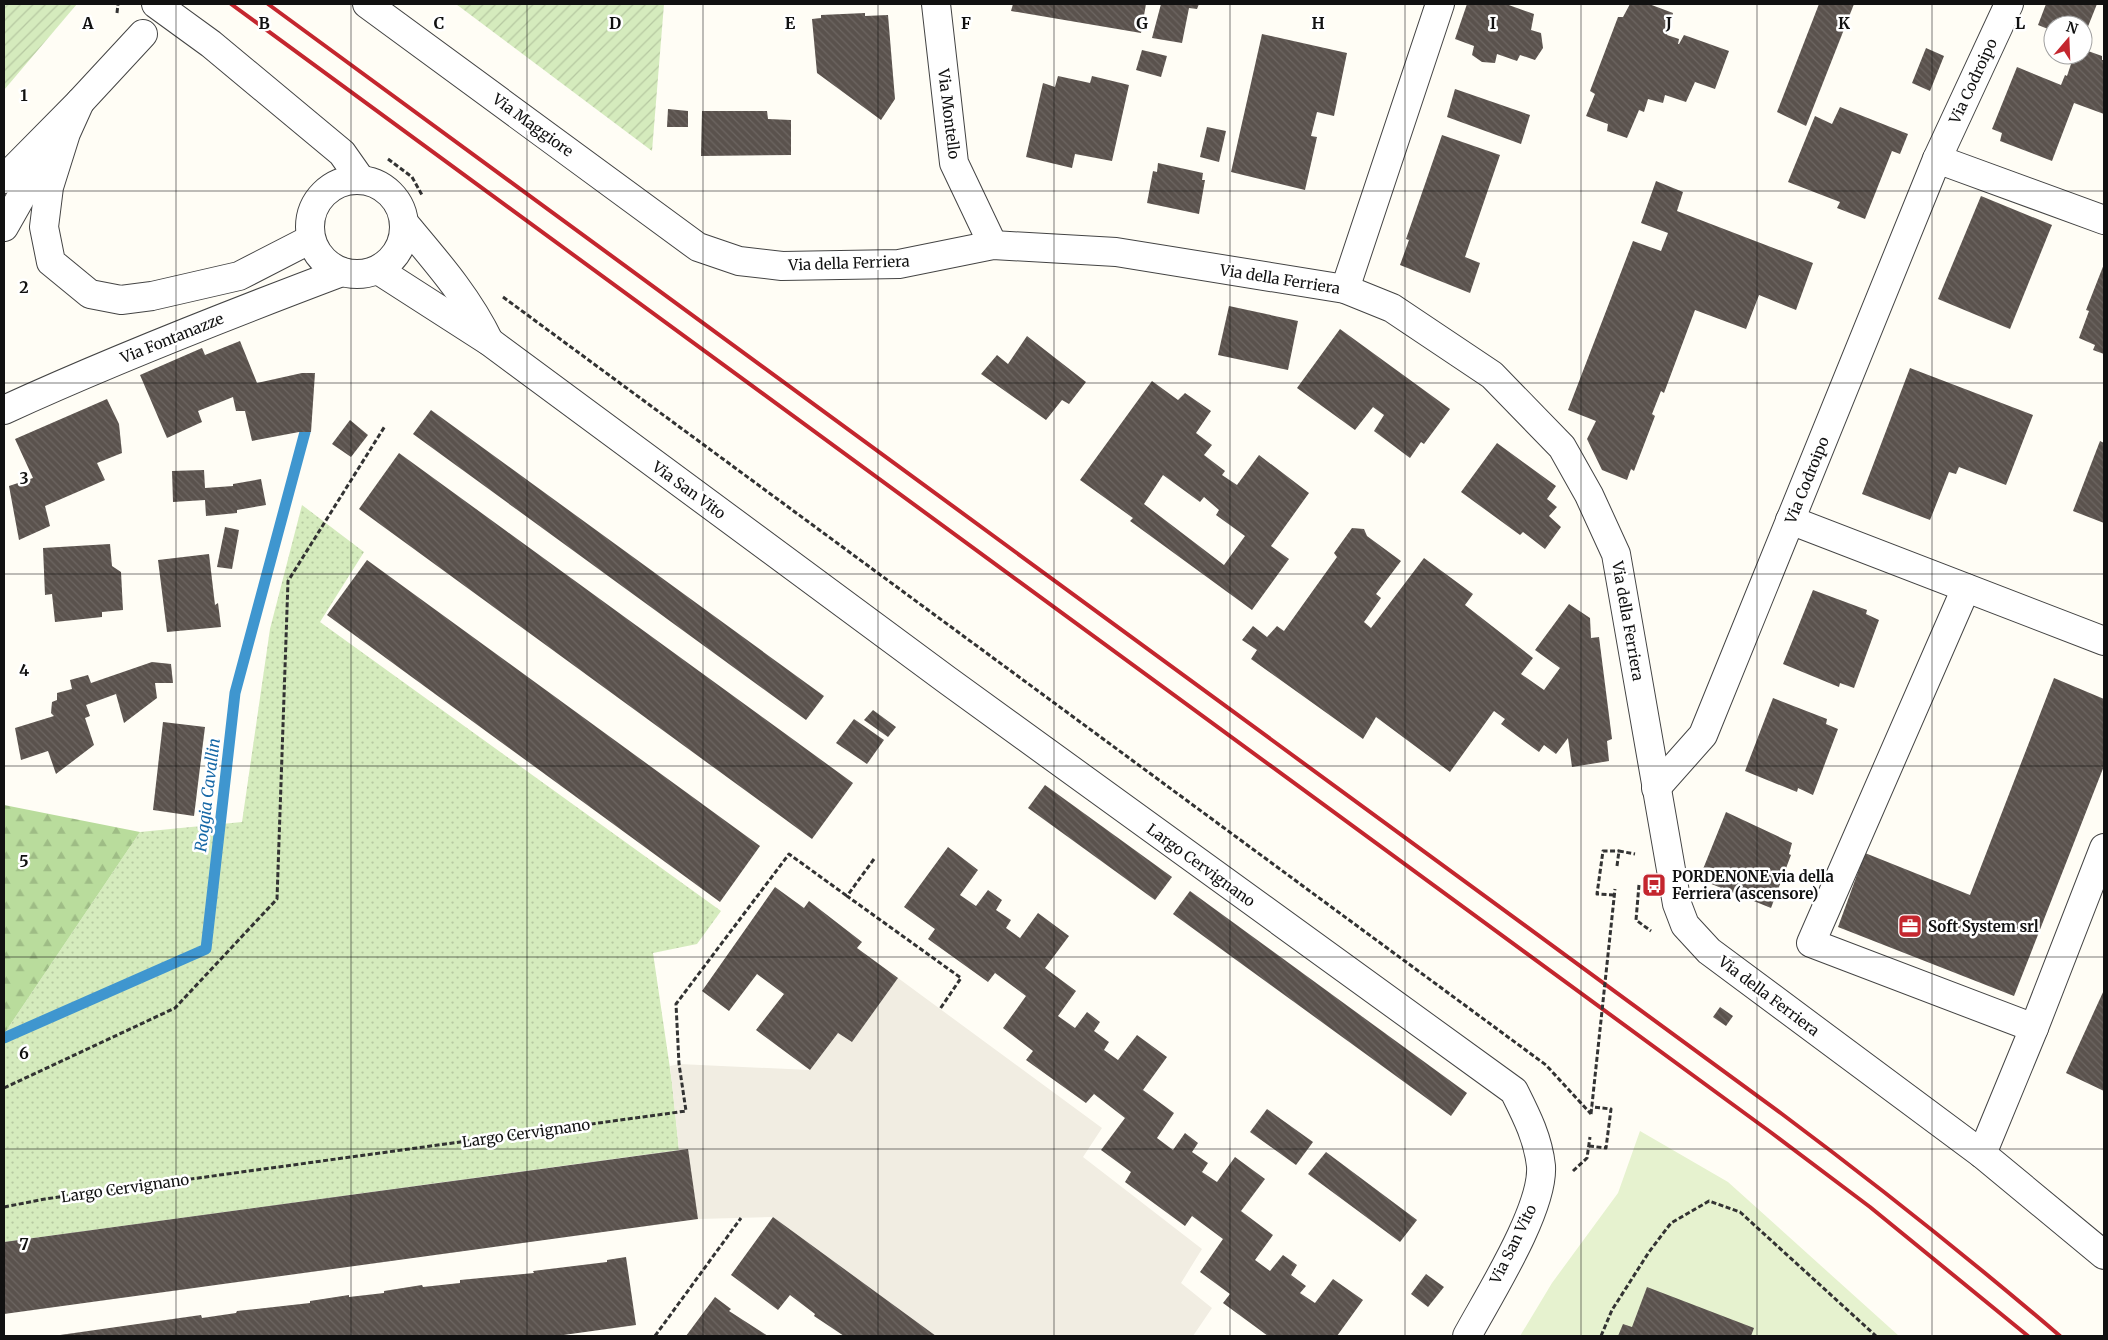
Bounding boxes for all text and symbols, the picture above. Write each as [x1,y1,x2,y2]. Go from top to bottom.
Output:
text: A [81,13,94,33]
text: B [258,13,270,33]
text: C [434,13,444,33]
text: D [609,13,621,33]
text: E [785,13,796,33]
text: F [961,13,971,33]
text: G [1136,13,1148,33]
text: H [1311,13,1325,33]
text: I [1490,13,1496,33]
text: J [1665,13,1672,33]
text: K [1838,13,1850,33]
text: L [2015,13,2025,33]
north arrow [2043,15,2093,65]
text: N [2064,17,2080,38]
street label: Via Codroipo [1945,35,2001,128]
street label: Via Montello [934,67,964,160]
text: 1 [20,85,28,105]
street label: Via Maggiore [488,89,577,161]
street label: Via della Ferriera [787,251,910,275]
street label: Via della Ferriera [1218,260,1341,298]
text: 2 [19,277,29,297]
street label: Via Fontanazze [117,309,227,368]
street label: Via Codroipo [1781,434,1833,527]
street label: Via San Vito [648,456,730,523]
text: 3 [19,468,29,488]
street label: Via della Ferriera [1608,559,1648,682]
text: 4 [19,660,29,680]
water label: Roggia Cavallin [190,737,224,853]
street label: Largo Cervignano [1143,819,1259,911]
text: 5 [19,851,29,871]
place label: PORDENONE via della Ferriera (ascensore) [1672,867,1834,903]
bus stop icon: PORDENONE via della Ferriera (ascensore) [1641,872,1667,898]
office icon: Soft System srl [1897,913,1923,939]
place label: Soft System srl [1928,917,2039,936]
street label: Via della Ferriera [1714,951,1823,1040]
text: 6 [19,1043,29,1063]
street label: Largo Cervignano [461,1115,592,1151]
street label: Largo Cervignano [60,1170,191,1206]
street label: Via San Vito [1485,1201,1540,1288]
text: 7 [19,1234,29,1254]

